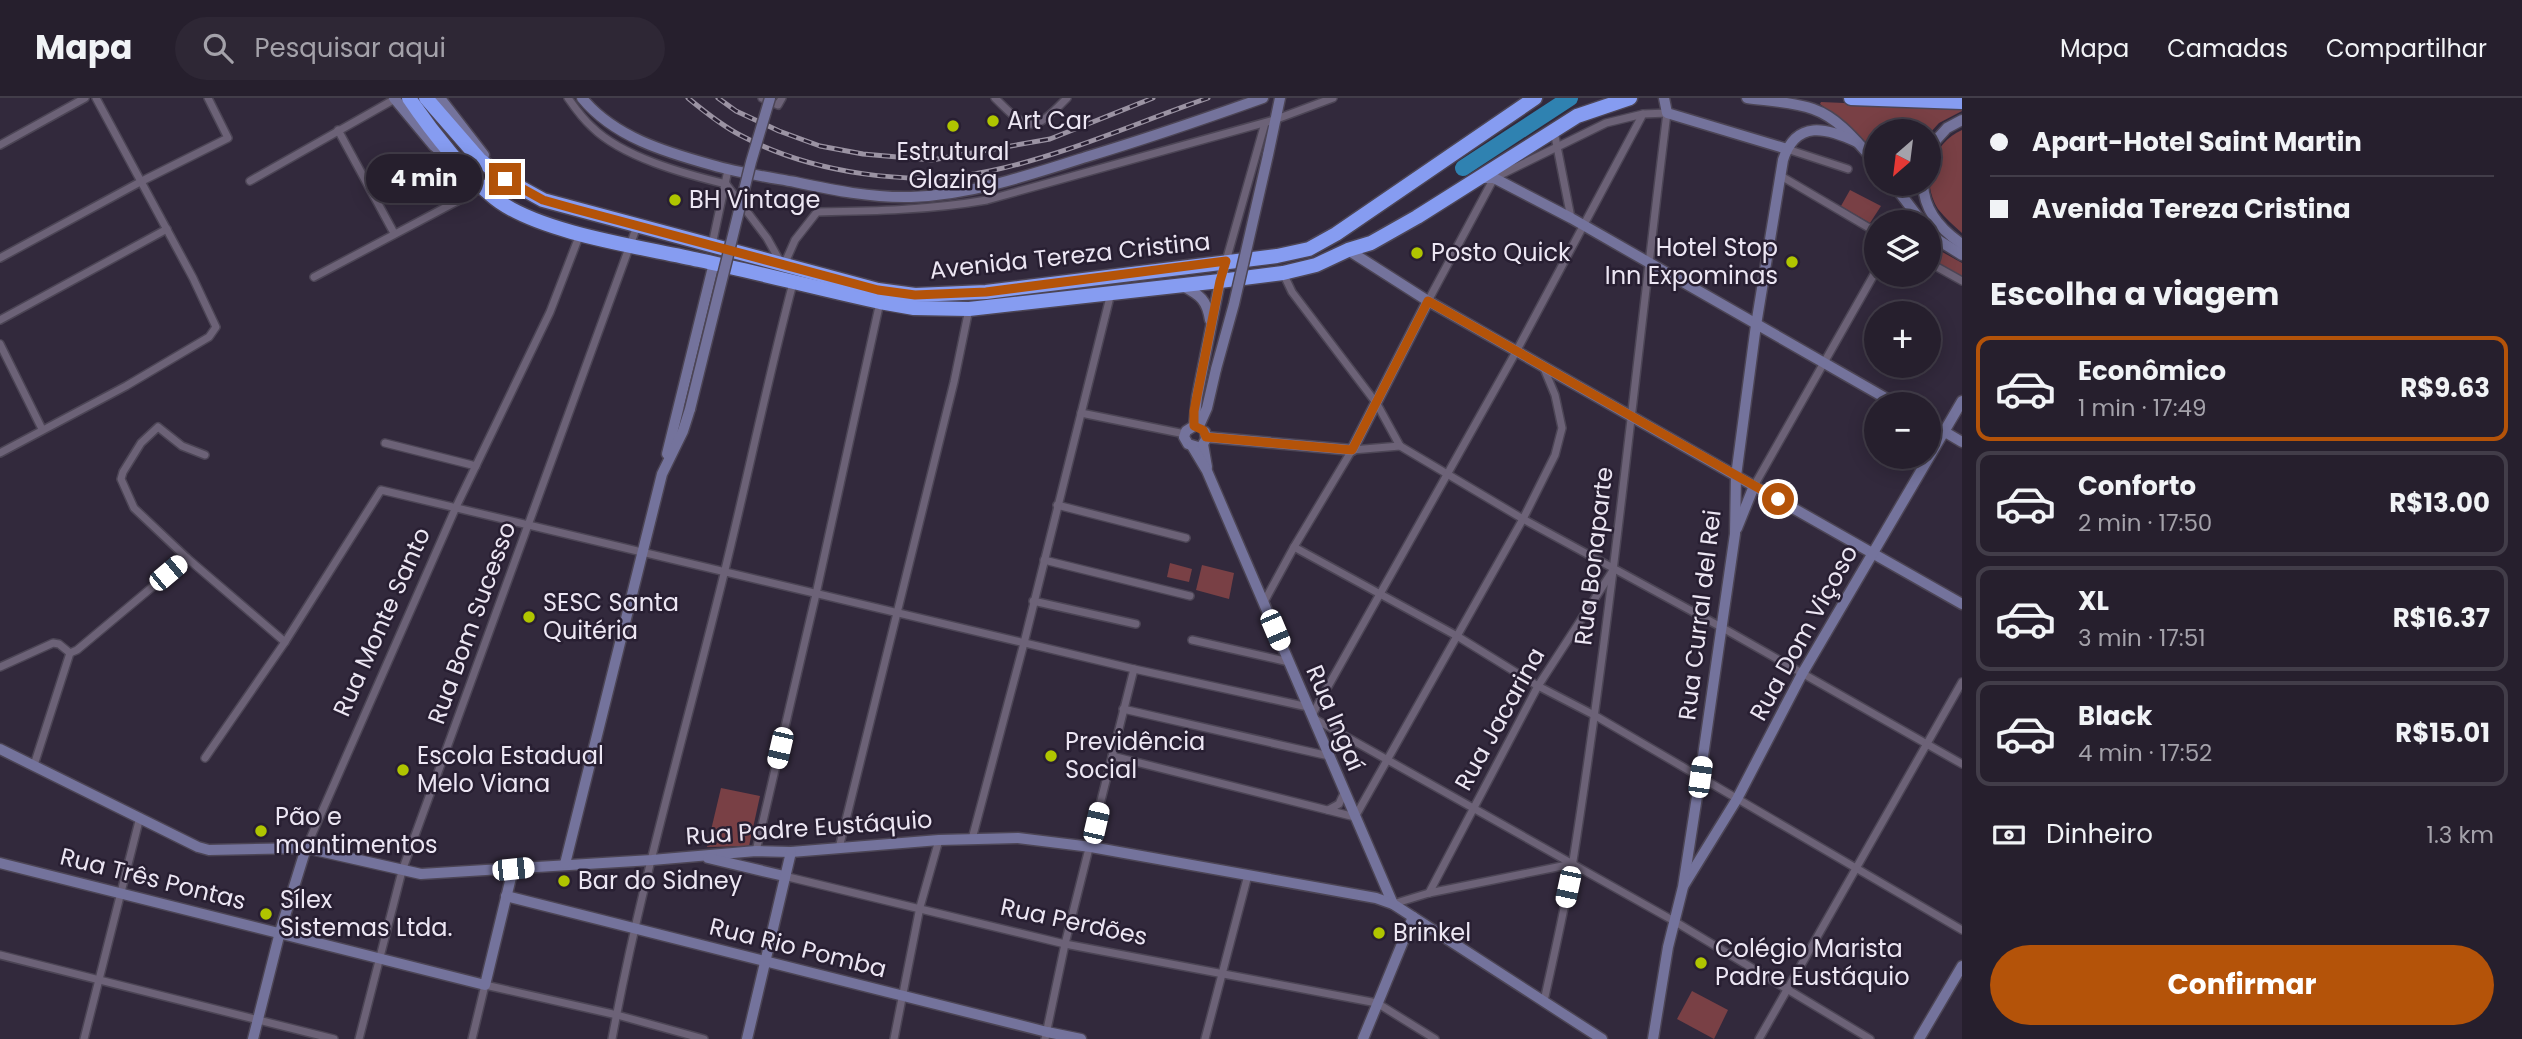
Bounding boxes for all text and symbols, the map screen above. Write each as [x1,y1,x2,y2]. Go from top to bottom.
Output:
search box [175,17,665,80]
text: Mapa [35,24,133,71]
icon: search [199,29,237,67]
text: Pesquisar aqui [255,30,446,66]
text: Mapa [2060,32,2129,65]
text: Camadas [2167,32,2288,65]
text: Compartilhar [2326,32,2487,65]
place label: Art Car [1007,104,1091,137]
marker: Art Car [985,113,1001,129]
marker: Estrutural Glazing [945,118,961,134]
north arrow [1864,119,1941,196]
map controls [1864,119,1941,469]
text: Apart-Hotel Saint Martin [2032,124,2362,160]
place label: Estrutural Glazing [896,135,1010,196]
callout: 4 min [365,154,480,204]
text: 4 min [390,162,458,194]
route end [489,163,521,195]
place label: BH Vintage [689,183,820,216]
text: Avenida Tereza Cristina [2032,191,2351,227]
marker: BH Vintage [667,192,683,208]
button: layers [1864,210,1941,287]
street label: Avenida Tereza Cristina [928,224,1212,287]
place label: Hotel Stop Inn Expominas [1605,231,1778,292]
place label: Posto Quick [1431,236,1571,269]
marker: Posto Quick [1409,245,1425,261]
marker: Hotel Stop Inn Expominas [1784,254,1800,270]
text: Escolha a viagem [1990,271,2279,316]
button: + [1864,301,1941,378]
text: Econômico [2078,353,2226,389]
icon: car [1994,357,2057,420]
text: R$9.63 [2400,370,2490,406]
button: − [1864,392,1941,469]
text: 1 min · 17:49 [2078,392,2207,424]
street label: Rua Bonaparte [1566,465,1621,647]
text: Conforto [2078,468,2196,504]
icon: car [1994,472,2057,535]
route start [1762,483,1794,515]
text: R$13.00 [2389,485,2490,521]
text: 2 min · 17:50 [2078,507,2212,539]
street label: Rua Curral del Rei [1670,508,1729,722]
street label: Rua Bom Sucesso [420,517,523,729]
street label: Rua Monte Santo [325,522,438,722]
street label: Rua Dom Viçoso [1742,539,1866,726]
car [146,551,191,595]
text: XL [2078,583,2109,619]
place label: SESC Santa Quitéria [543,586,679,647]
icon: car [1994,587,2057,650]
text: R$16.37 [2393,600,2490,636]
car [1258,607,1293,653]
marker: SESC Santa Quitéria [521,609,537,625]
text: 3 min · 17:51 [2078,622,2206,654]
street label: Rua Jacarina [1447,641,1552,796]
street label: Rua Ingaí [1298,660,1373,776]
text: Black [2078,698,2152,734]
icon: car [1994,702,2057,765]
text: R$15.01 [2395,715,2490,751]
car [766,725,795,771]
place label: Previdência Social [1065,725,1205,786]
text: 4 min · 17:52 [2078,737,2212,769]
place label: Escola Estadual Melo Viana [417,739,604,800]
marker: Previdência Social [1043,748,1059,764]
car [1687,755,1714,799]
marker: Escola Estadual Melo Viana [395,762,411,778]
place label: Pão e mantimentos [275,800,438,861]
car [1082,800,1111,846]
street label: Rua Padre Eustáquio [685,802,933,853]
icon: cash [1990,816,2028,854]
text: Dinheiro [2046,816,2153,852]
text: 1.3 km [2427,819,2494,851]
marker: Pão e mantimentos [253,823,269,839]
street label: Rua Três Pontas [57,839,250,918]
car [492,856,535,882]
place label: Bar do Sidney [578,864,743,897]
car [1554,864,1583,910]
marker: Bar do Sidney [556,873,572,889]
place label: Sílex Sistemas Ltda. [280,883,453,944]
street label: Rua Perdões [998,890,1151,953]
marker: Sílex Sistemas Ltda. [258,906,274,922]
street label: Rua Rio Pomba [706,910,890,985]
place label: Brinkel [1393,916,1471,949]
marker: Brinkel [1371,925,1387,941]
place label: Colégio Marista Padre Eustáquio [1715,932,1910,993]
button: Confirmar [1990,945,2494,1025]
marker: Colégio Marista Padre Eustáquio [1693,955,1709,971]

